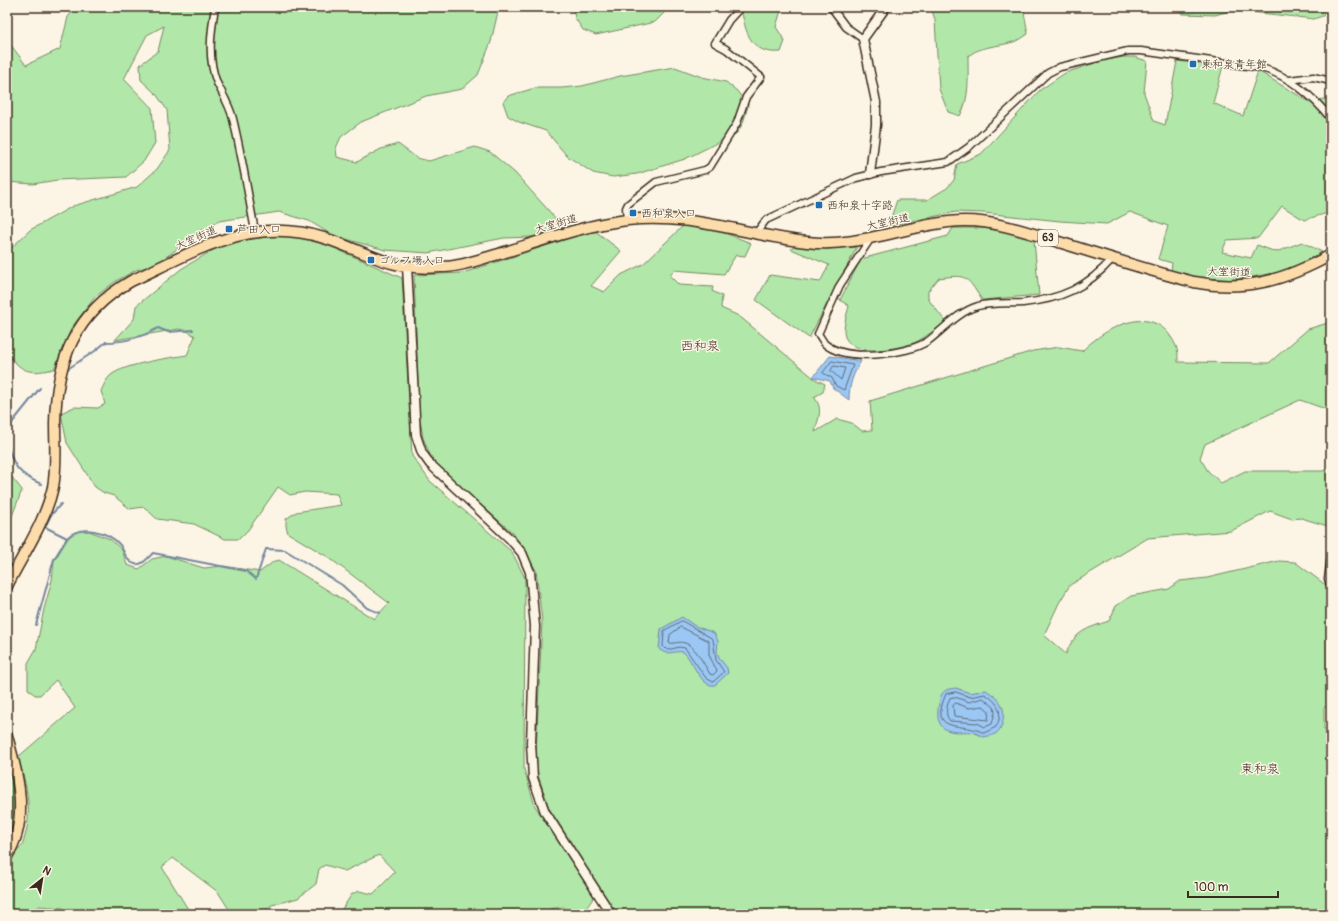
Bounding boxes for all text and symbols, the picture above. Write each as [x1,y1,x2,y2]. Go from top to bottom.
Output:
place label: 東和泉青年館 [1201,58,1267,71]
marker: 東和泉青年館 [1188,59,1198,69]
place label: 西和泉十字路 [827,199,893,212]
marker: 西和泉十字路 [814,200,824,210]
place label: 西和泉入口 [641,207,696,220]
marker: 西和泉入口 [628,208,638,218]
street label: 大室街道 [865,211,911,233]
street label: 大室街道 [533,212,579,236]
street label: 大室街道 [173,223,219,253]
place label: 芦田入口 [237,223,281,236]
marker: 芦田入口 [224,224,234,234]
road number: 63 [1038,230,1058,246]
place label: ゴルフ場入口 [379,254,445,267]
marker: ゴルフ場入口 [366,255,376,265]
street label: 大室街道 [1207,265,1251,279]
district label: 西和泉 [680,338,720,354]
district label: 東和泉 [1240,761,1280,777]
north arrow [22,859,62,899]
text: N [40,863,54,879]
scale bar [1188,873,1278,899]
text: 100 m [1194,880,1229,895]

